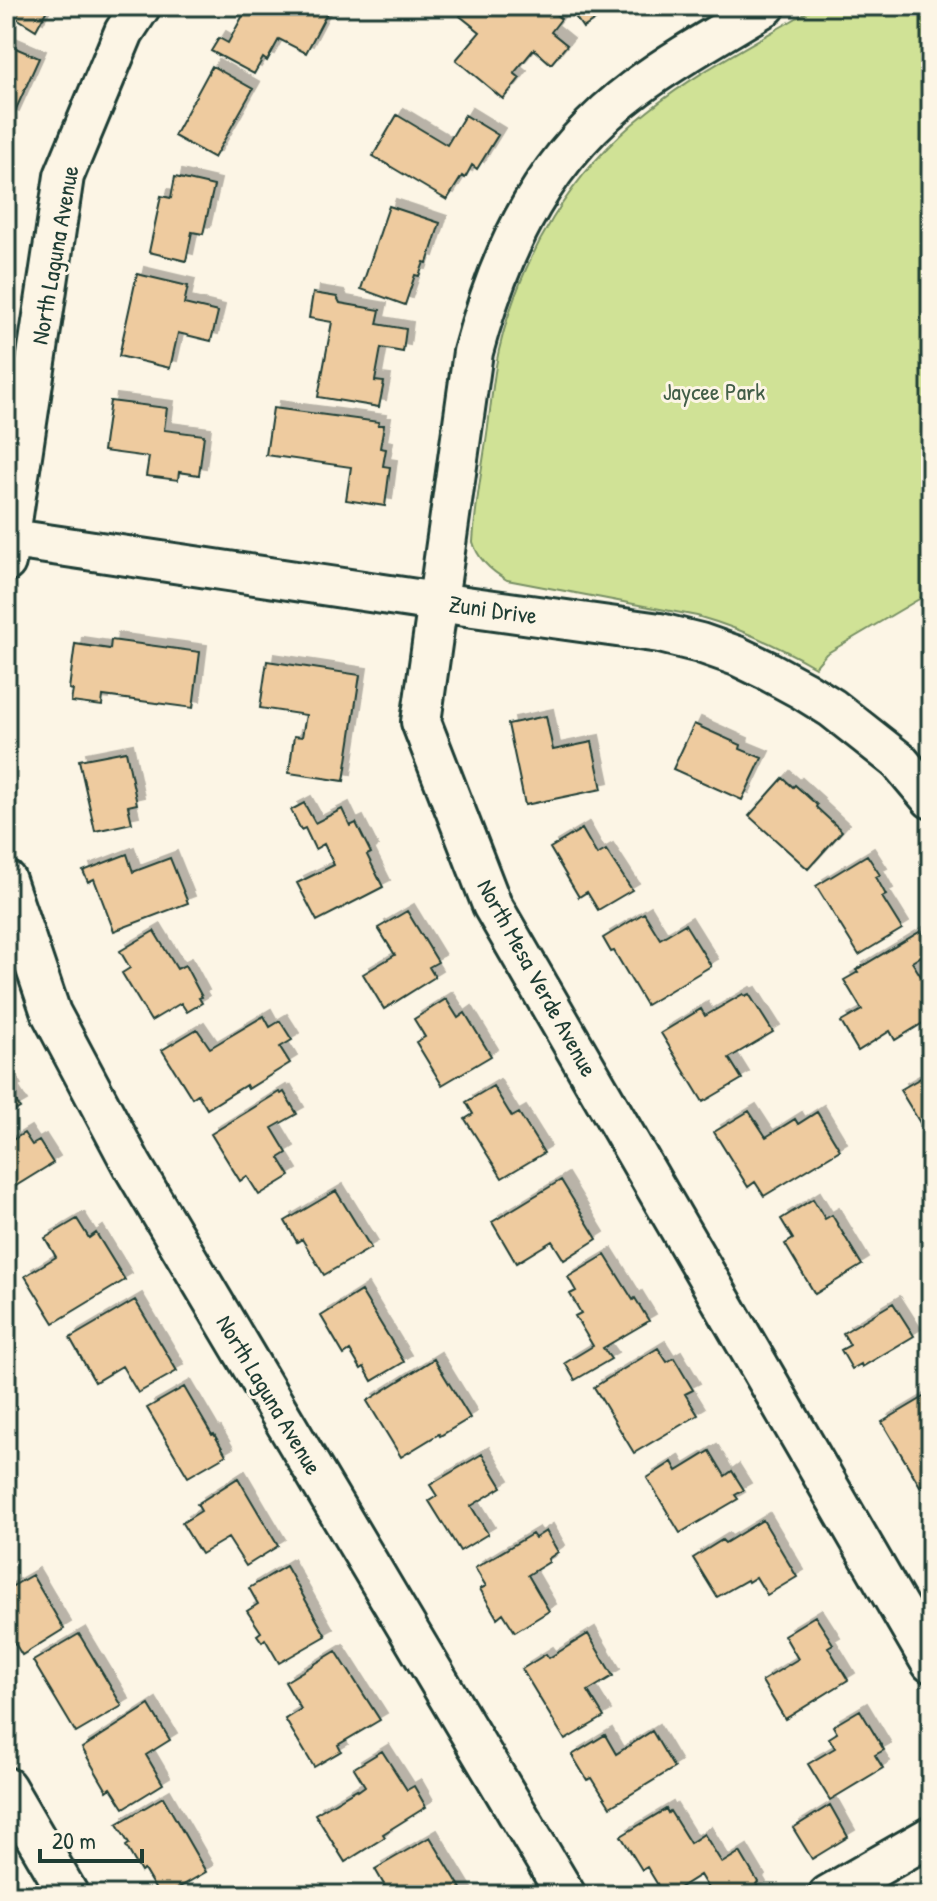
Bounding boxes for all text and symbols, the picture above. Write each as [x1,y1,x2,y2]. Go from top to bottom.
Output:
street label: North Laguna Avenue [23,163,86,347]
park label: Jaycee Park [663,375,765,407]
street label: Zuni Drive [447,587,540,631]
street label: North Mesa Verde Avenue [470,873,606,1082]
street label: North Laguna Avenue [210,1309,330,1481]
scale bar [40,1813,142,1863]
text: 20 m [52,1824,96,1856]

